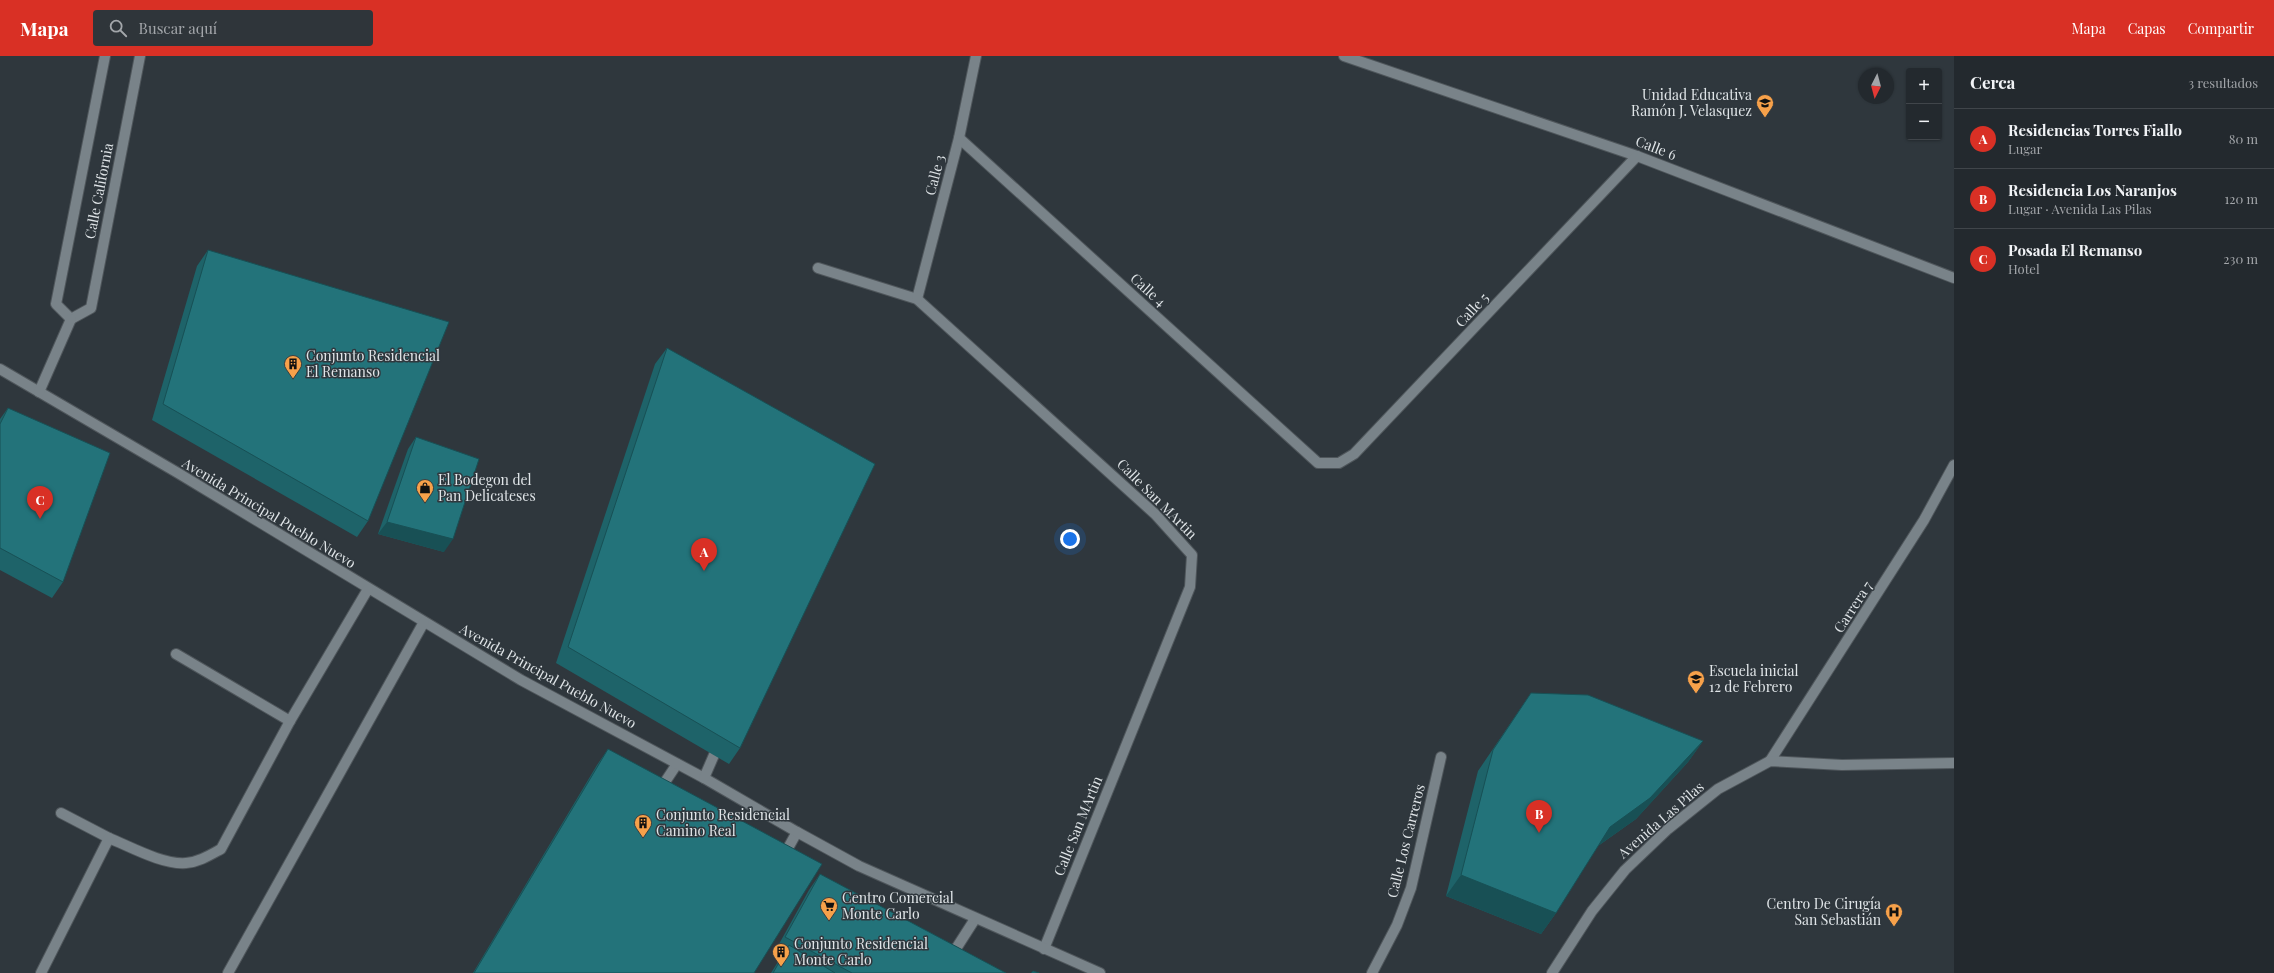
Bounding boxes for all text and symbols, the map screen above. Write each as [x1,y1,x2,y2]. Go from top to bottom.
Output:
search box [93,10,373,46]
text: Mapa [20,15,69,41]
icon: search [107,17,129,39]
text: Buscar aquí [139,18,217,38]
text: Mapa [2071,19,2106,38]
text: Capas [2128,19,2166,38]
text: Compartir [2188,19,2254,38]
north arrow [1858,68,1894,104]
map controls [1906,68,1942,140]
button: + [1906,68,1942,104]
text: Cerca [1970,71,2015,93]
text: 3 resultados [2188,74,2258,91]
place label: Unidad Educativa Ramón J. Velasquez [1631,85,1752,120]
school or university icon: Unidad Educativa Ramón J. Velasquez [1755,93,1775,118]
button: − [1906,104,1942,140]
text: Residencias Torres Fiallo [2008,120,2182,140]
text: A [1979,130,1987,147]
text: 80 m [2229,130,2258,147]
street label: Calle 6 [1633,131,1679,164]
text: Lugar [2008,140,2042,157]
street label: Calle California [80,141,117,241]
street label: Calle 3 [920,152,949,197]
text: Residencia Los Naranjos [2008,180,2177,200]
text: B [1979,190,1987,207]
text: 120 m [2224,190,2258,207]
text: Lugar · Avenida Las Pilas [2008,200,2152,217]
text: Posada El Remanso [2008,240,2142,260]
text: C [1978,250,1988,267]
text: 230 m [2223,250,2258,267]
text: Hotel [2008,260,2040,277]
street label: Calle 4 [1126,269,1170,311]
street label: Calle 5 [1451,288,1493,331]
place label: Conjunto Residencial El Remanso [306,346,440,381]
building icon: Conjunto Residencial El Remanso [283,354,303,379]
street label: Avenida Principal Pueblo Nuevo [178,453,360,572]
street label: Calle San MArtin [1113,454,1202,543]
place label: El Bodegon del Pan Delicateses [438,470,536,505]
shop icon: El Bodegon del Pan Delicateses [415,478,435,503]
pin: C [27,486,53,519]
your location [1060,529,1080,549]
pin: A [691,538,717,571]
street label: Carrera 7 [1829,577,1877,636]
street label: Avenida Principal Pueblo Nuevo [456,618,640,732]
place label: Escuela inicial 12 de Febrero [1709,661,1799,696]
school or university icon: Escuela inicial 12 de Febrero [1686,669,1706,694]
street label: Calle San MArtin [1049,772,1106,879]
street label: Avenida Las Pilas [1613,777,1708,863]
street label: Calle Los Carreros [1382,782,1429,900]
pin: B [1526,800,1552,833]
place label: Conjunto Residencial Camino Real [656,805,790,840]
building icon: Conjunto Residencial Camino Real [633,813,653,838]
place label: Centro Comercial Monte Carlo [842,888,954,923]
place label: Centro De Cirugía San Sebastián [1767,894,1882,929]
supermarket icon: Centro Comercial Monte Carlo [819,896,839,921]
hospital icon: Centro De Cirugía San Sebastián [1884,902,1904,927]
place label: Conjunto Residencial Monte Carlo [794,934,928,969]
building icon: Conjunto Residencial Monte Carlo [771,942,791,967]

